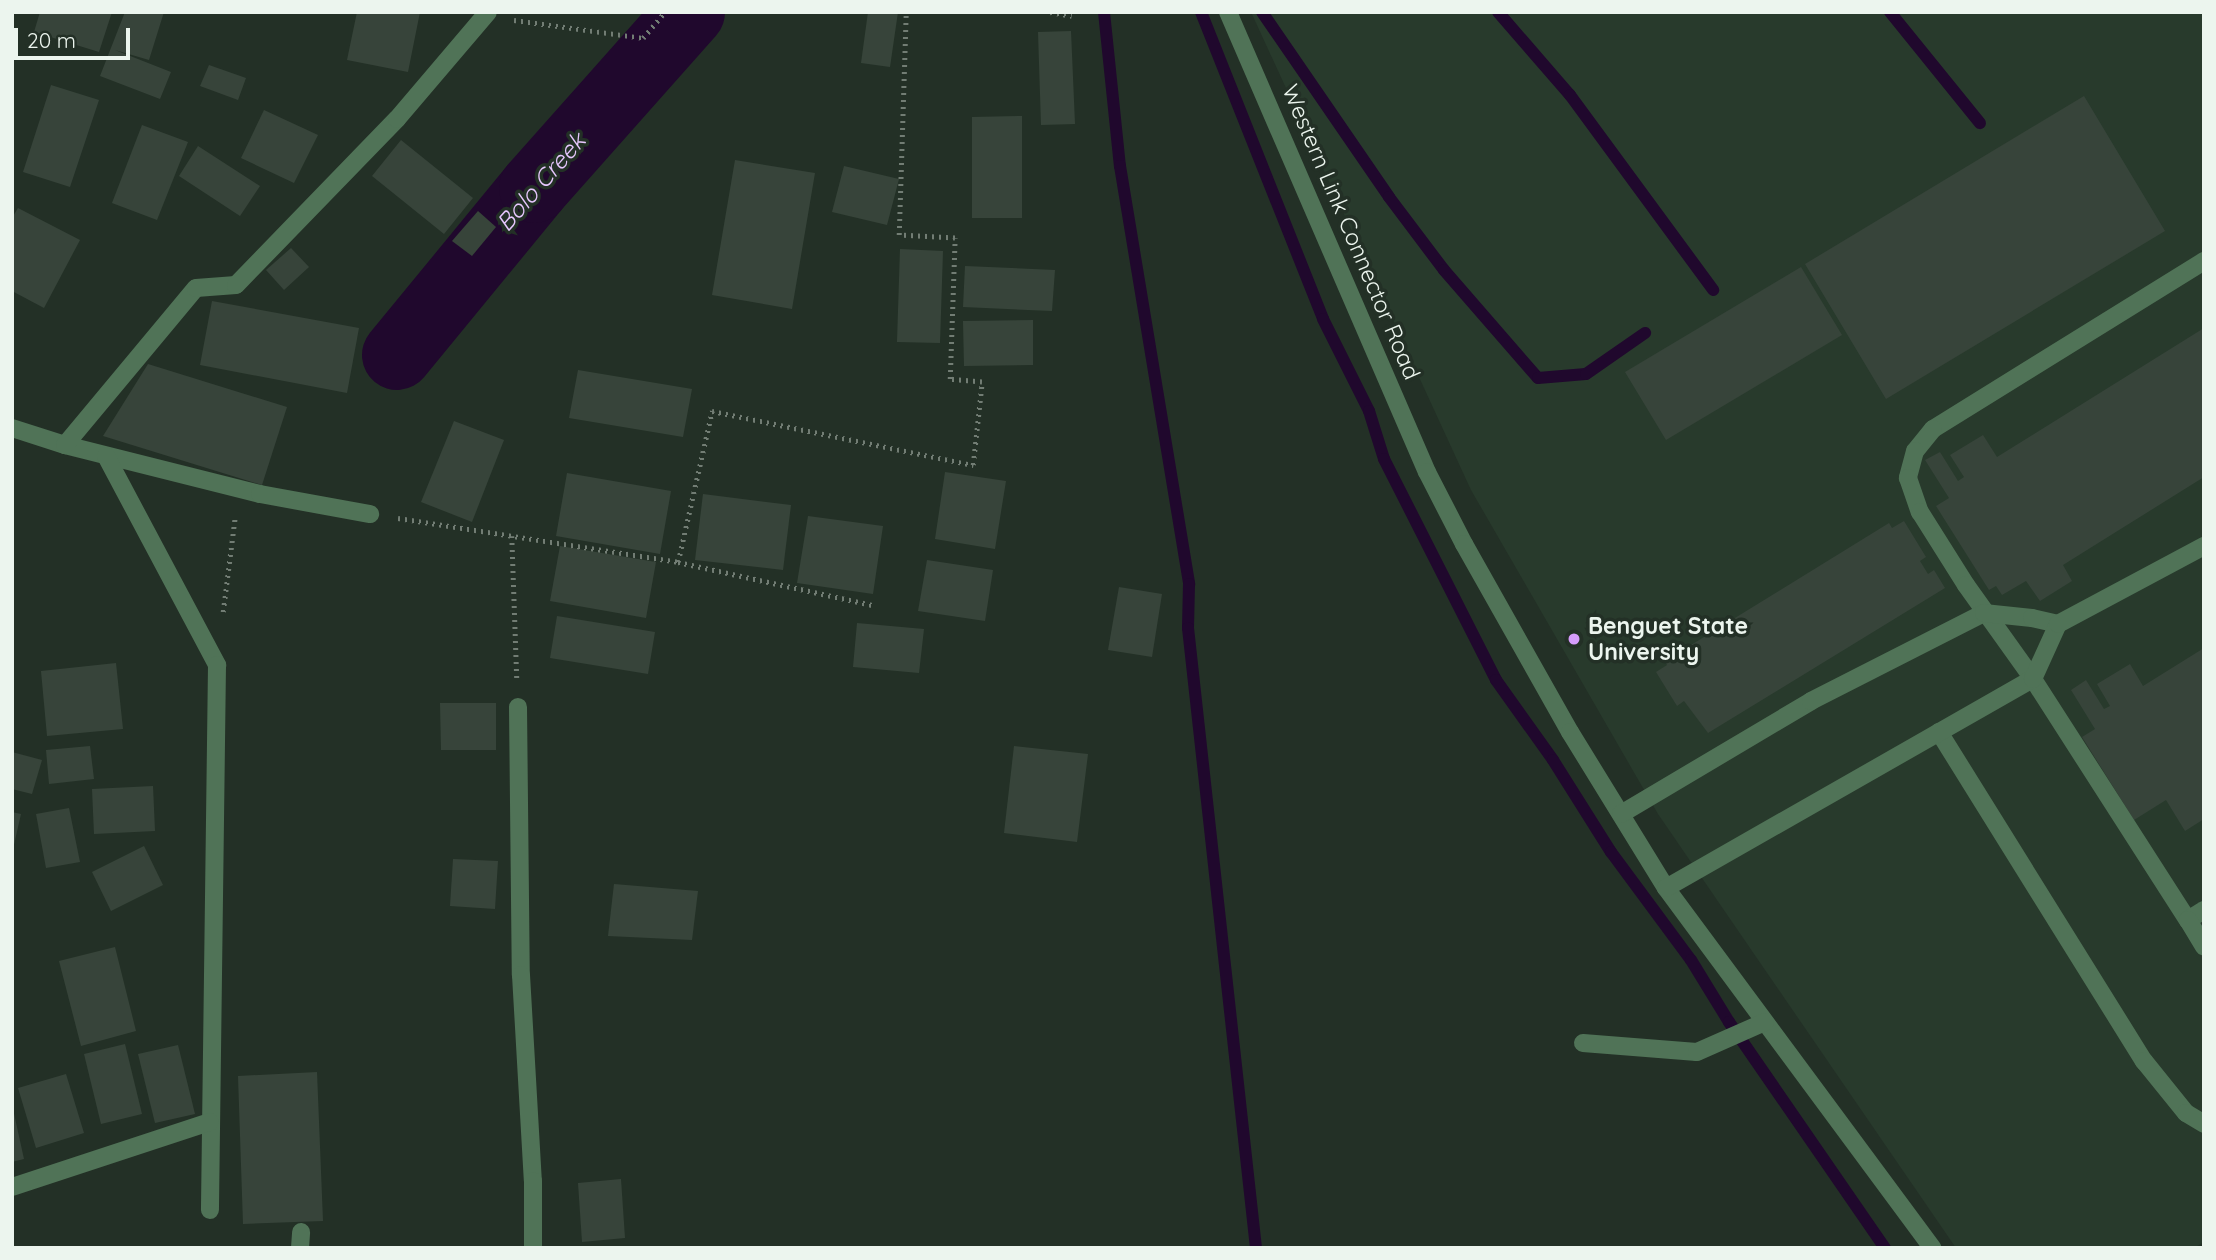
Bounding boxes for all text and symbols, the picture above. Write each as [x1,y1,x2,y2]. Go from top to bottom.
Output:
scale bar [18,14,133,58]
text: 20 m [27,27,76,53]
street label: Western Link Connector Road [1276,80,1426,384]
water label: Bolo Creek [491,127,591,237]
place label: Benguet State University [1588,612,1748,666]
marker: Benguet State University [1566,631,1582,647]

